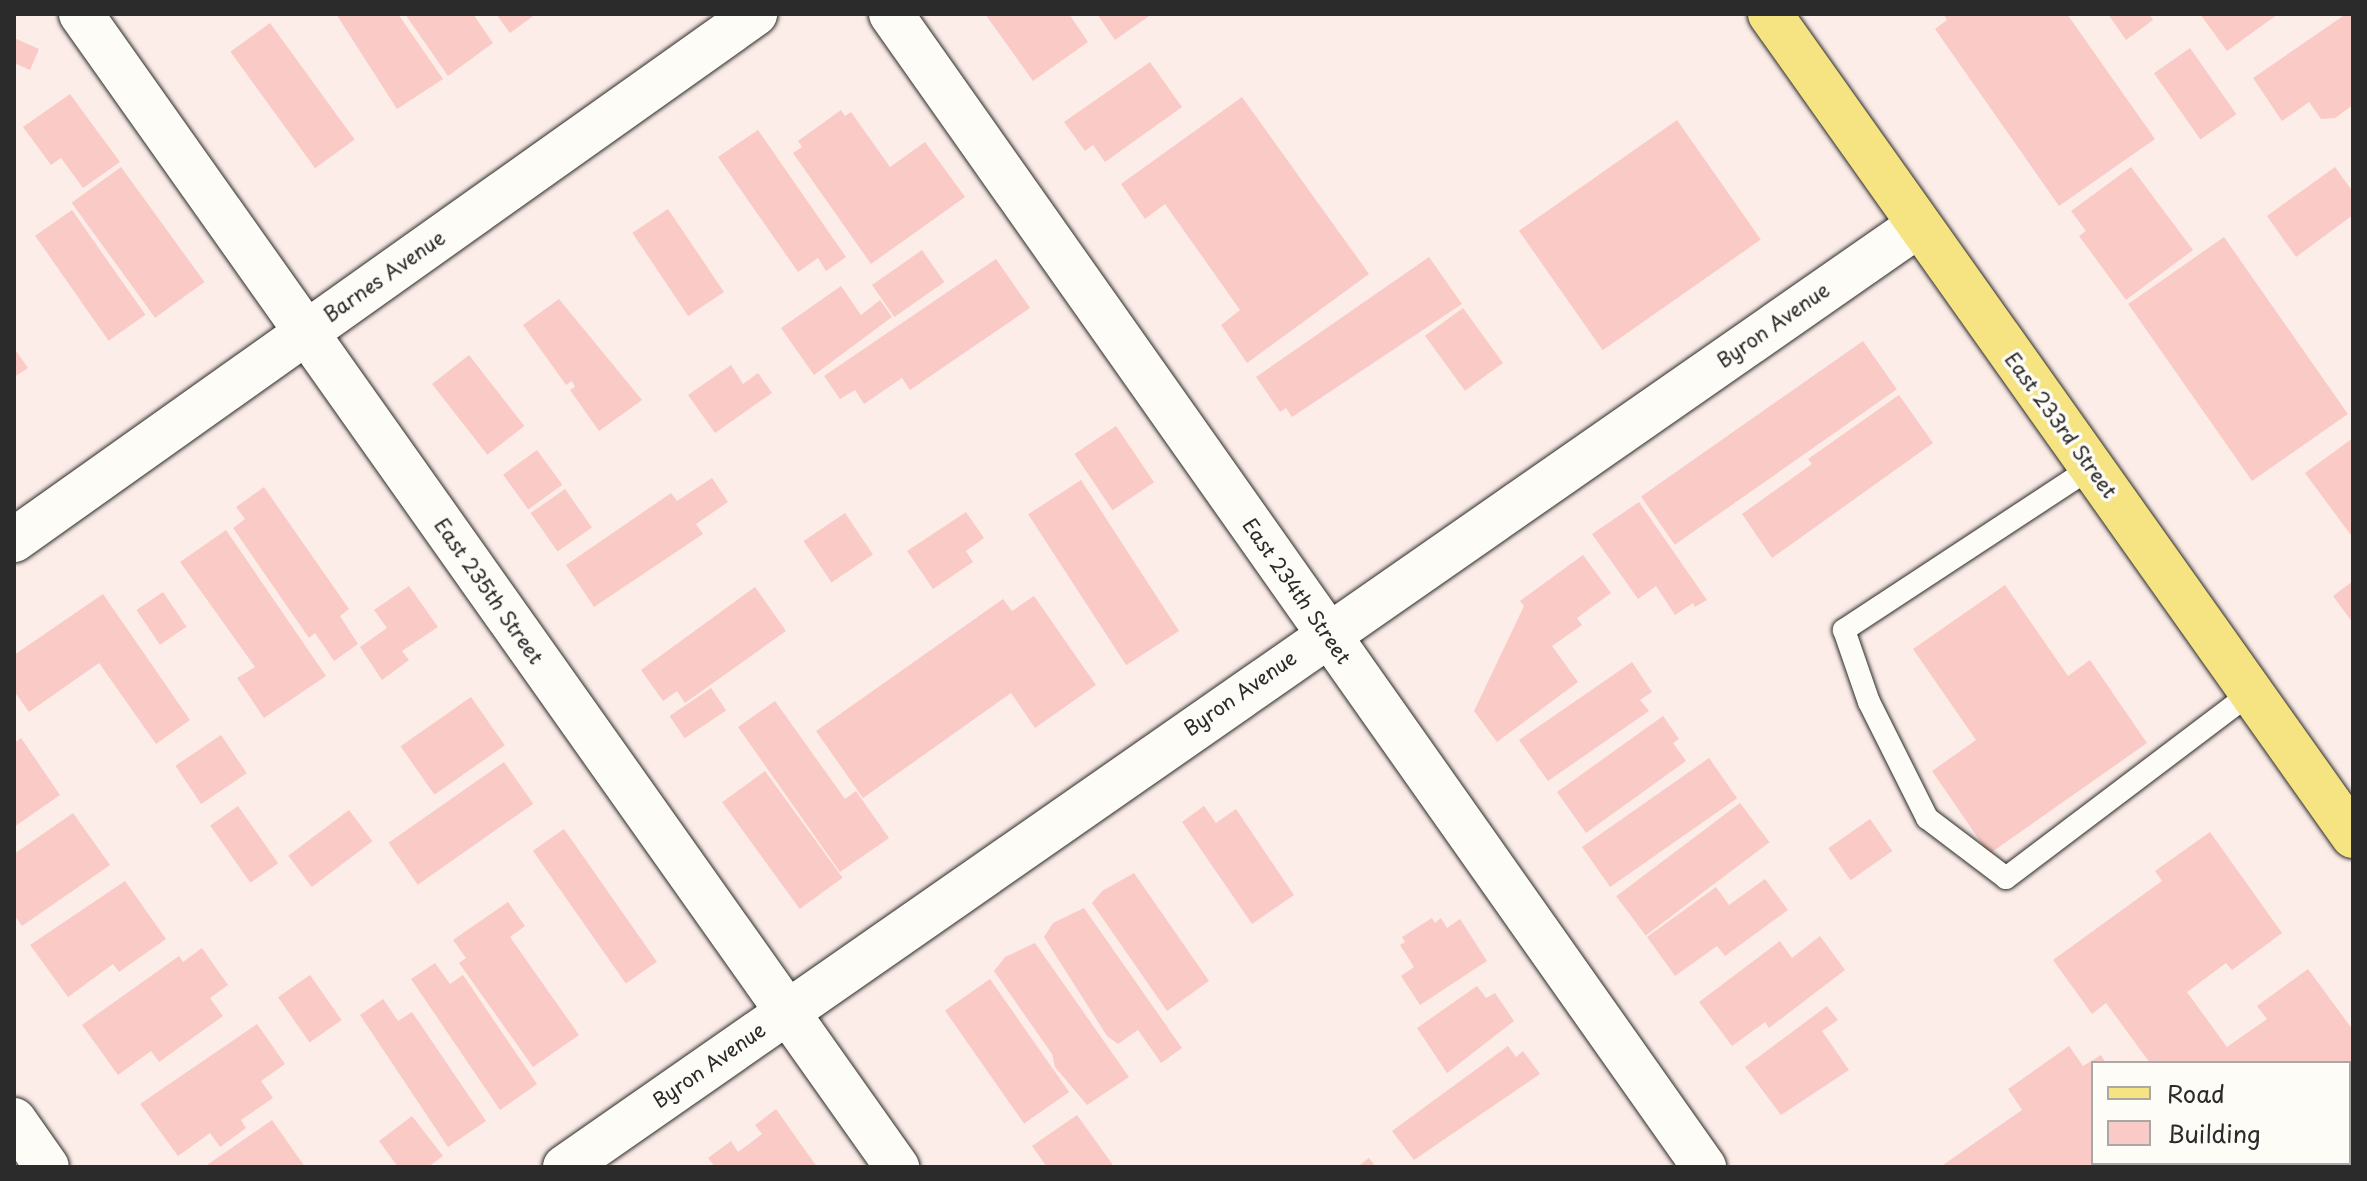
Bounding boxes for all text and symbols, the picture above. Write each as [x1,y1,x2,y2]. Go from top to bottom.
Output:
street label: Barnes Avenue [319,225,449,327]
street label: Byron Avenue [1712,277,1834,373]
street label: East 233rd Street [2000,347,2122,503]
street label: East 234th Street [1238,513,1356,669]
street label: East 235th Street [430,514,548,668]
street label: Byron Avenue [1179,645,1301,741]
street label: Byron Avenue [648,1017,770,1113]
legend [2091,1061,2351,1165]
text: Road [2167,1075,2225,1111]
text: Building [2167,1115,2261,1151]

